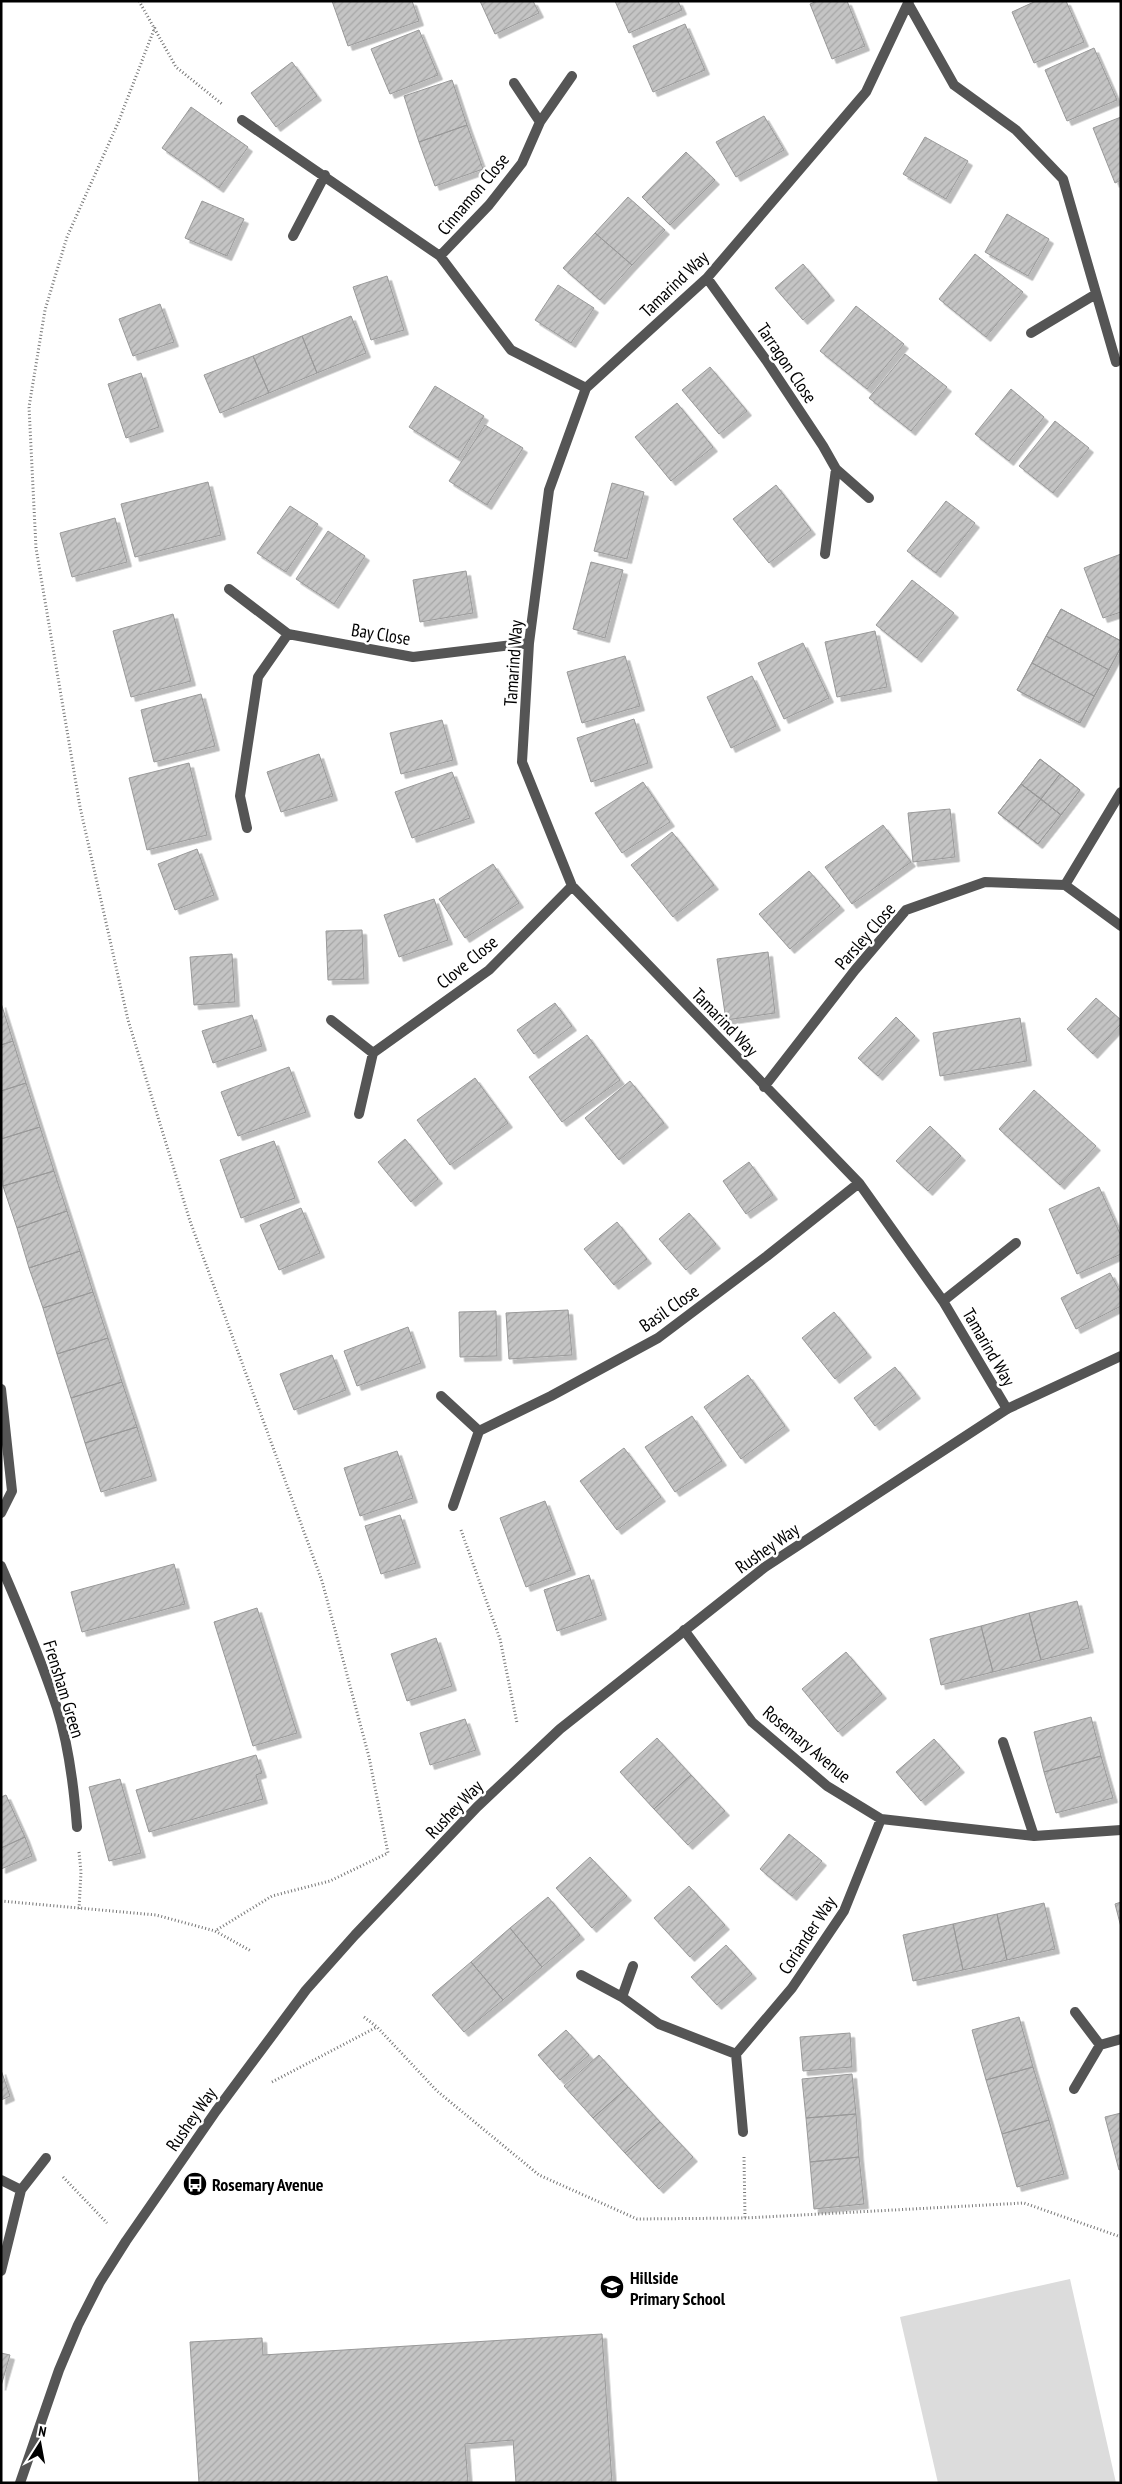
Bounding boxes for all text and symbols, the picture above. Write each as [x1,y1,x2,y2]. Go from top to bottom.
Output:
street label: Cinnamon Close [432,148,514,240]
street label: Tamarind Way [635,246,713,322]
street label: Tarragon Close [752,319,822,407]
street label: Bay Close [350,618,412,650]
street label: Tamarind Way [499,619,527,707]
street label: Parsley Close [830,898,900,974]
street label: Clove Close [432,930,502,994]
street label: Tamarind Way [687,983,763,1061]
street label: Basil Close [635,1279,703,1337]
street label: Tamarind Way [958,1304,1021,1390]
street label: Rushey Way [731,1518,804,1578]
street label: Frensham Green [38,1637,90,1741]
street label: Rosemary Avenue [758,1700,856,1788]
street label: Rushey Way [420,1775,488,1843]
street label: Coriander Way [773,1891,841,1978]
street label: Rushey Way [161,2082,221,2155]
bus stop icon: Rosemary Avenue [182,2171,208,2197]
place label: Rosemary Avenue [212,2173,324,2196]
place label: Hillside Primary School [630,2266,726,2310]
school or university icon: Hillside Primary School [599,2274,625,2300]
north arrow [15,2419,65,2469]
text: N [37,2422,48,2441]

